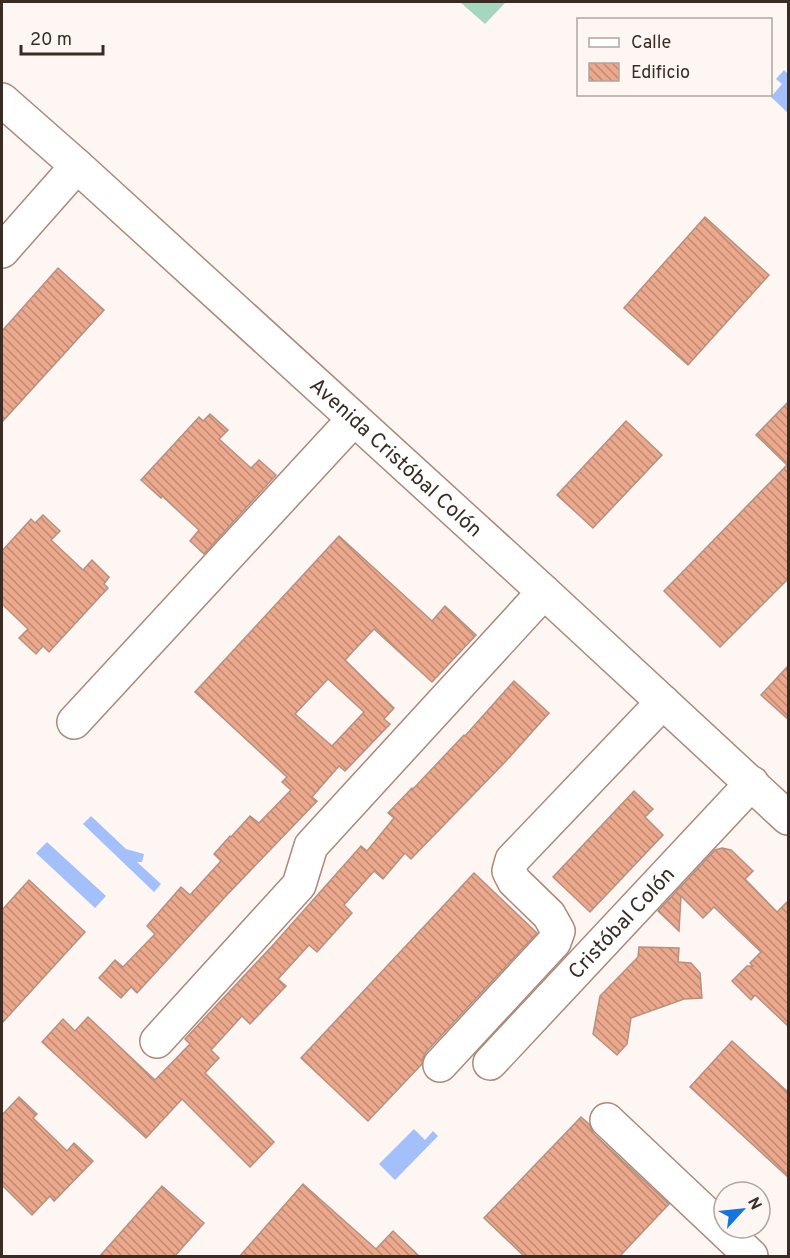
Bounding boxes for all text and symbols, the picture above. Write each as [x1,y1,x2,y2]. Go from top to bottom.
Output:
scale bar [21,18,104,56]
legend [577,18,772,96]
text: 20 m [30,29,72,52]
text: Calle [631,32,671,55]
text: Edificio [631,62,690,85]
street label: Avenida Cristóbal Colón [303,373,487,544]
street label: Cristóbal Colón [563,862,681,986]
north arrow [712,1180,772,1240]
text: N [742,1194,765,1214]

